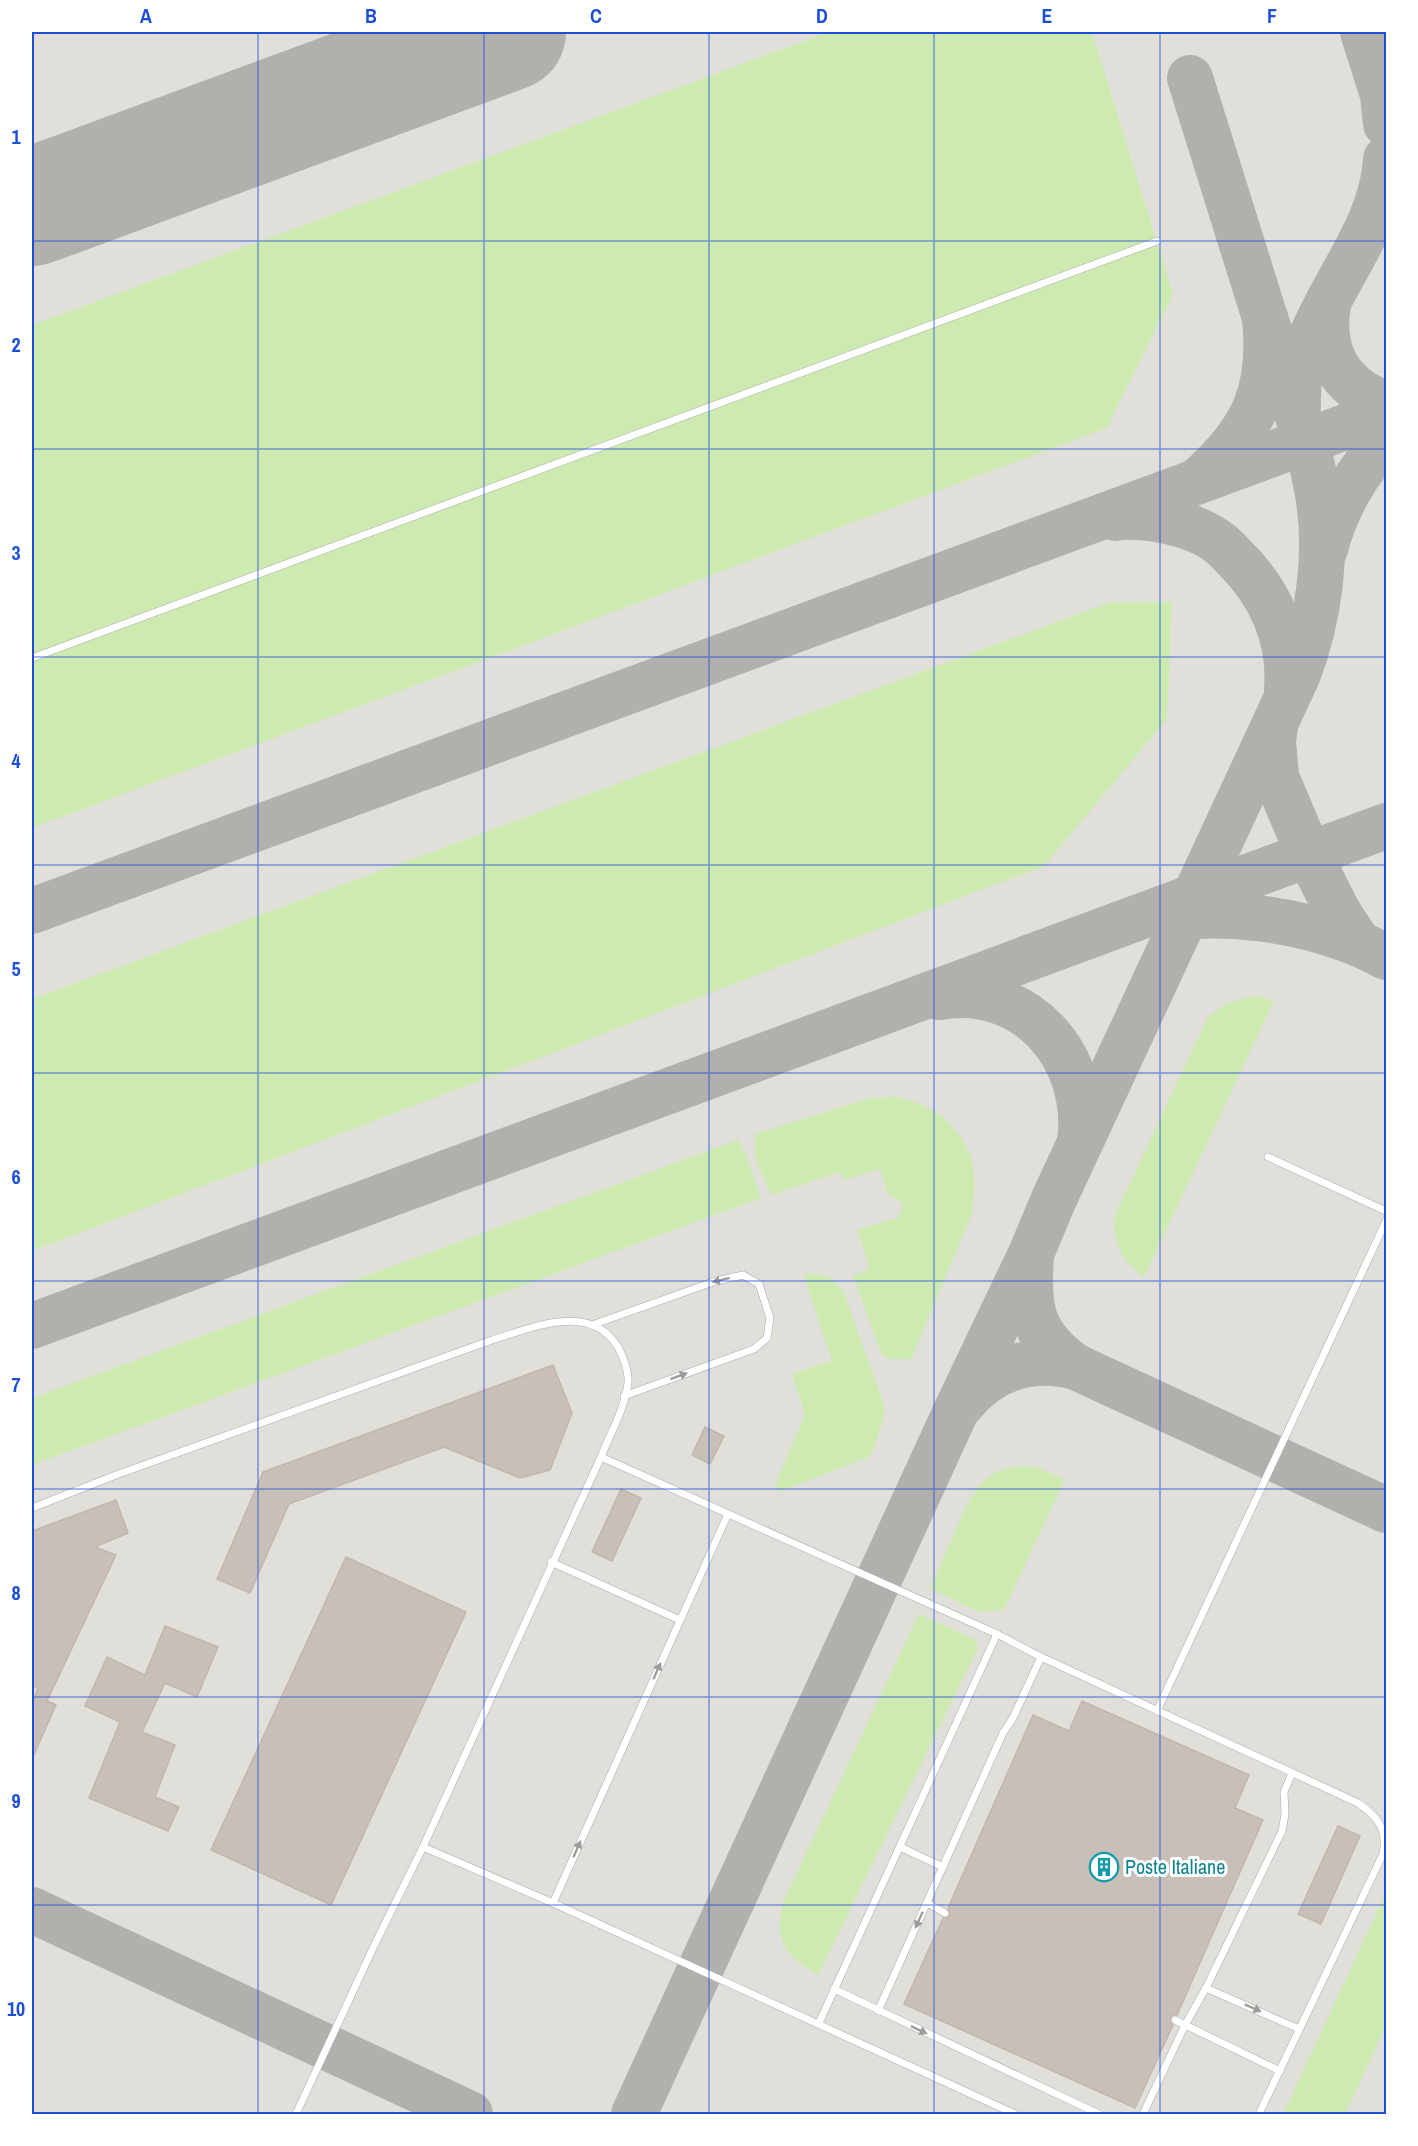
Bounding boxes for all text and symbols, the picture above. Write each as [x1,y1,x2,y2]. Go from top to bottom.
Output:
text: A [140,2,152,29]
text: B [365,2,377,29]
text: C [590,2,602,29]
text: D [816,2,828,29]
text: E [1042,2,1053,29]
text: F [1267,2,1277,29]
text: 1 [11,123,21,150]
text: 2 [11,331,21,358]
text: 3 [11,539,21,566]
text: 4 [11,747,21,774]
text: 5 [11,955,21,982]
text: 6 [11,1163,21,1190]
one-way arrow [712,1276,730,1286]
text: 7 [11,1371,21,1398]
one-way arrow [670,1371,688,1381]
text: 8 [11,1579,21,1606]
one-way arrow [652,1662,662,1680]
text: 9 [11,1787,21,1814]
one-way arrow [573,1841,582,1858]
building icon: Poste Italiane [1088,1851,1120,1883]
place label: Poste Italiane [1125,1853,1225,1880]
one-way arrow [914,1912,924,1930]
text: 10 [7,1995,25,2022]
one-way arrow [1244,2004,1261,2013]
one-way arrow [910,2025,927,2034]

